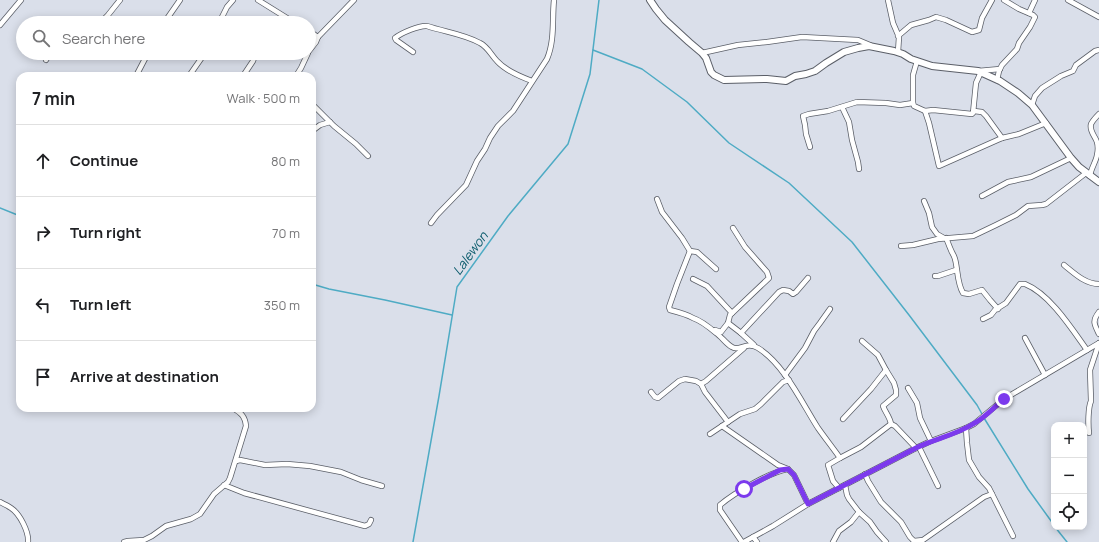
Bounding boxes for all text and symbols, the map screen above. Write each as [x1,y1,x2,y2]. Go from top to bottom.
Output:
search box [16,16,316,60]
icon: search [30,27,52,49]
text: Search here [62,28,145,49]
text: 7 min [32,87,75,110]
text: Walk · 500 m [227,89,300,107]
icon: ahead [32,150,54,172]
text: Continue [70,150,138,171]
text: 80 m [271,152,300,170]
icon: right [32,222,54,244]
text: Turn right [70,222,141,243]
text: 70 m [272,224,300,242]
water label: Lalewon [448,227,493,278]
icon: left [32,294,54,316]
text: Turn left [70,294,132,315]
text: 350 m [264,296,300,314]
icon: arrive [32,366,54,388]
text: Arrive at destination [70,366,219,387]
route end [995,390,1013,408]
map controls [1051,422,1087,530]
button: + [1051,422,1087,458]
button: − [1051,458,1087,494]
route start [735,480,753,498]
button: locate [1051,494,1087,530]

